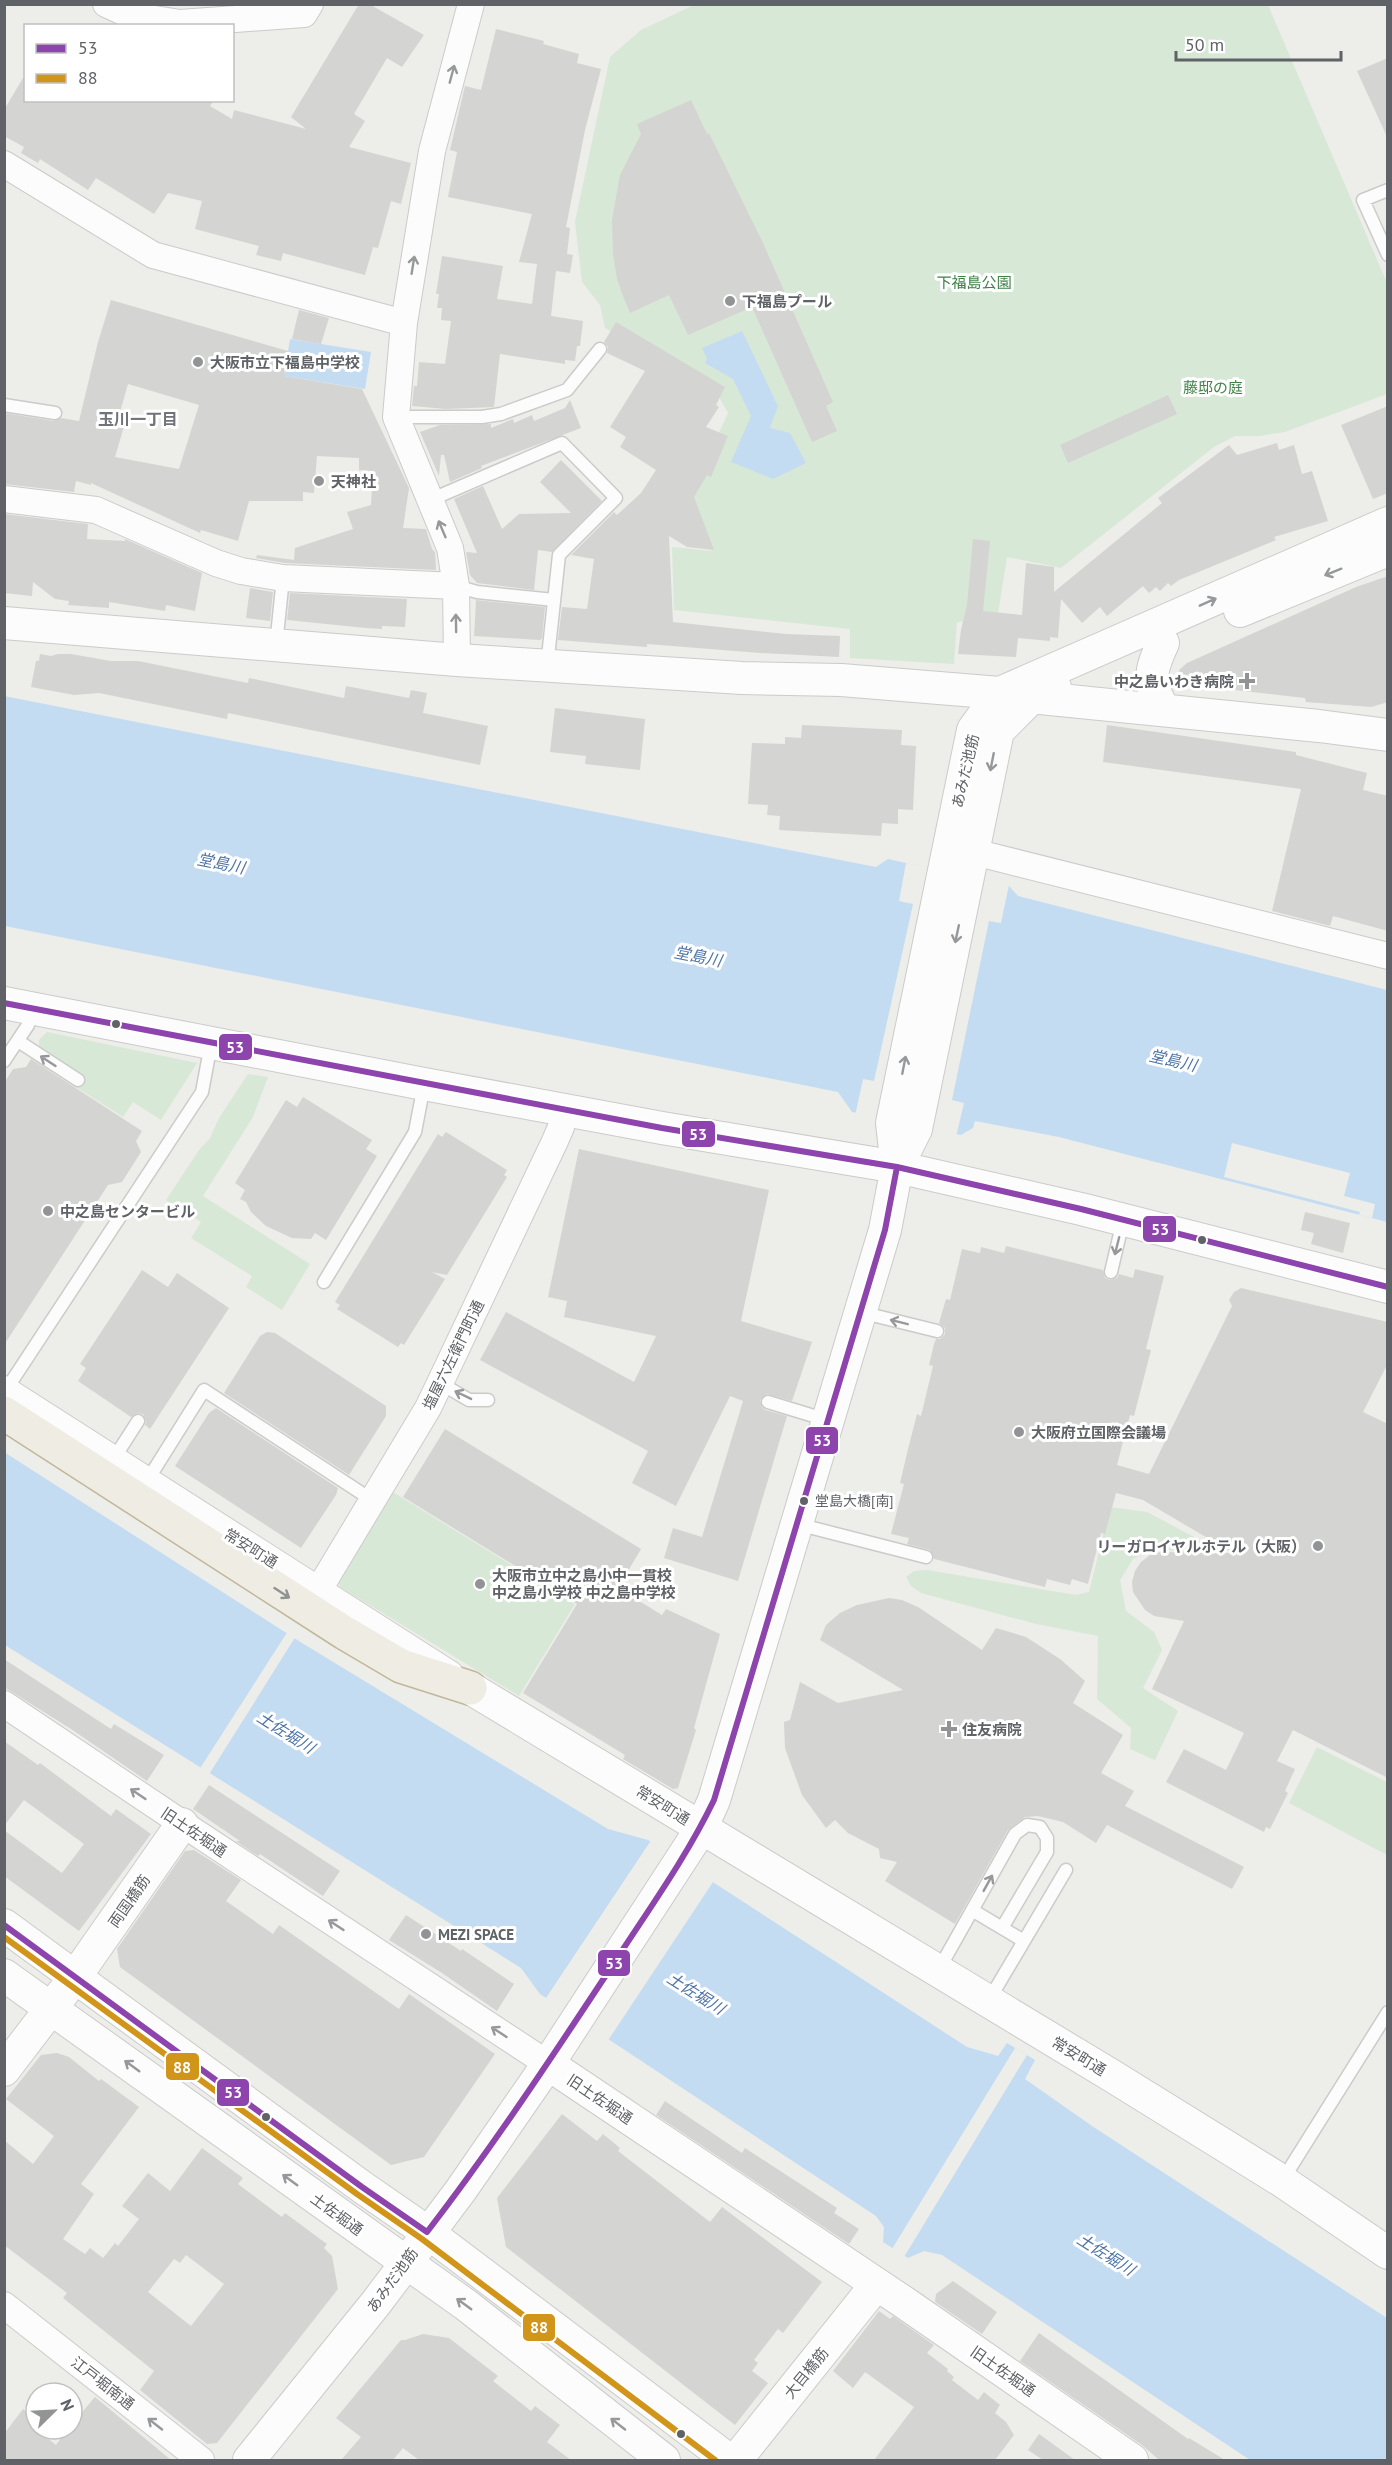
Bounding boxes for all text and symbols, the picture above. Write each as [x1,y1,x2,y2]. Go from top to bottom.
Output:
legend [24,24,234,102]
scale bar [1176,24,1341,62]
text: 50 m [1185,33,1224,56]
text: 53 [78,36,98,59]
one-way arrow [447,65,458,84]
text: 88 [78,66,98,89]
one-way arrow [408,255,419,275]
park label: 下福島公園 [936,273,1012,292]
place label: 下福島プール [742,292,832,311]
marker: 下福島プール [723,294,737,308]
place label: 大阪市立下福島中学校 [210,353,360,372]
marker: 大阪市立下福島中学校 [191,355,205,369]
park label: 藤邸の庭 [1183,378,1243,397]
district label: 玉川一丁目 [98,409,178,429]
place label: 天神社 [331,472,376,491]
marker: 天神社 [312,474,326,488]
one-way arrow [436,521,447,539]
one-way arrow [1325,567,1343,578]
one-way arrow [1198,596,1216,607]
one-way arrow [451,613,462,633]
place label: 中之島いわき病院 [1114,672,1234,691]
marker: 中之島いわき病院 [1238,672,1256,690]
street label: あみだ池筋 [947,732,983,810]
one-way arrow [986,752,997,771]
water label: 堂島川 [196,849,248,878]
one-way arrow [951,923,962,943]
water label: 堂島川 [673,942,725,971]
unlabelled marker [110,1018,122,1030]
line badge: 53 [218,1033,253,1061]
text: 53 [226,1037,244,1057]
water label: 堂島川 [1147,1045,1201,1076]
one-way arrow [40,1054,57,1066]
one-way arrow [899,1056,910,1075]
line badge: 53 [681,1120,716,1148]
text: 53 [689,1124,707,1144]
place label: 中之島センタービル [60,1202,195,1221]
marker: 中之島センタービル [41,1204,55,1218]
line badge: 53 [1142,1215,1177,1243]
text: 53 [1151,1219,1169,1239]
unlabelled marker [1196,1234,1208,1246]
one-way arrow [1111,1236,1123,1255]
street label: 塩屋六左衛門町通 [418,1297,488,1413]
one-way arrow [890,1315,909,1327]
one-way arrow [454,1389,472,1401]
place label: 大阪府立国際会議場 [1031,1423,1166,1442]
marker: 大阪府立国際会議場 [1012,1425,1026,1439]
line badge: 53 [805,1426,839,1455]
text: 53 [813,1430,831,1450]
place label: 堂島大橋[南] [815,1492,894,1510]
marker: 堂島大橋[南] [798,1495,810,1507]
street label: 常安町通 [221,1524,281,1572]
place label: リーガロイヤルホテル（大阪） [1096,1537,1306,1556]
marker: リーガロイヤルホテル（大阪） [1311,1539,1325,1553]
place label: 大阪市立中之島小中一貫校 中之島小学校 中之島中学校 [492,1566,676,1602]
marker: 大阪市立中之島小中一貫校 中之島小学校 中之島中学校 [473,1577,487,1591]
one-way arrow [273,1587,290,1599]
water label: 土佐堀川 [254,1707,320,1758]
marker: 住友病院 [940,1720,958,1738]
place label: 住友病院 [962,1720,1022,1739]
street label: 常安町通 [633,1781,693,1829]
one-way arrow [131,1788,147,1800]
street label: 旧土佐堀通 [158,1803,230,1861]
street label: 両国橋筋 [104,1871,154,1931]
one-way arrow [982,1875,994,1892]
one-way arrow [328,1919,345,1931]
place label: MEZI SPACE [438,1925,514,1944]
marker: MEZI SPACE [419,1927,433,1941]
line badge: 53 [597,1949,631,1977]
text: 53 [605,1953,623,1973]
water label: 土佐堀川 [664,1968,730,2019]
one-way arrow [491,2026,508,2038]
street label: 常安町通 [1048,2032,1110,2080]
line badge: 88 [165,2052,200,2081]
text: 88 [173,2057,191,2077]
one-way arrow [124,2060,140,2072]
street label: 旧土佐堀通 [564,2070,636,2128]
line badge: 53 [216,2078,250,2107]
text: 53 [224,2082,242,2102]
unlabelled marker [260,2111,272,2123]
one-way arrow [282,2174,298,2186]
street label: 土佐堀通 [307,2189,367,2239]
water label: 土佐堀川 [1074,2229,1140,2280]
street label: あみだ池筋 [362,2244,422,2316]
one-way arrow [457,2298,473,2310]
line badge: 88 [522,2313,556,2342]
text: 88 [530,2317,548,2337]
street label: 旧土佐堀通 [967,2342,1039,2400]
street label: 大目橋筋 [780,2344,832,2402]
street label: 江戸堀南通 [68,2352,138,2414]
north arrow [24,2381,84,2441]
text: N [56,2396,79,2414]
one-way arrow [147,2418,163,2431]
one-way arrow [610,2418,626,2431]
unlabelled marker [675,2428,687,2440]

